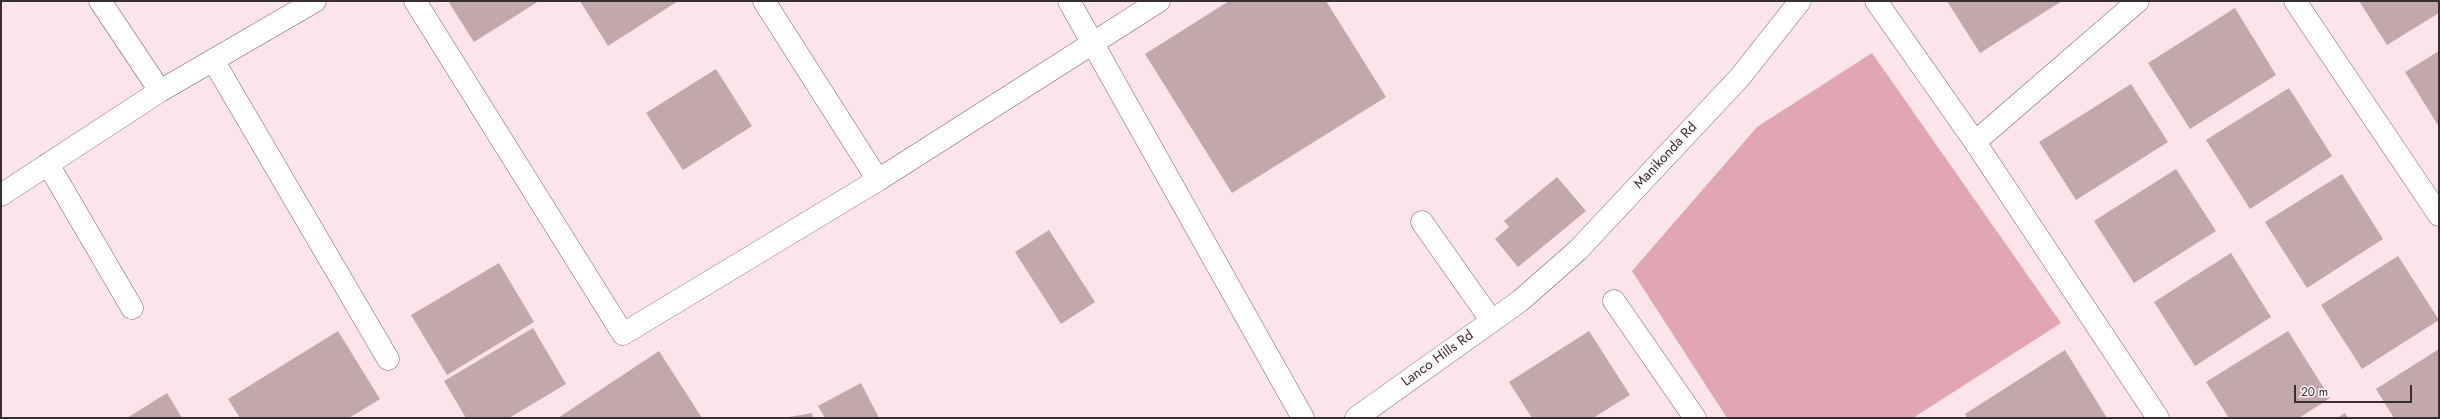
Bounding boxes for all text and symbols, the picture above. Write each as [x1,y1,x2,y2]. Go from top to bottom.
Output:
street label: Manikonda Rd [1631,119,1701,193]
street label: Lanco Hills Rd [1399,327,1477,391]
scale bar [2296,377,2414,403]
text: 20 m [2301,383,2328,401]

